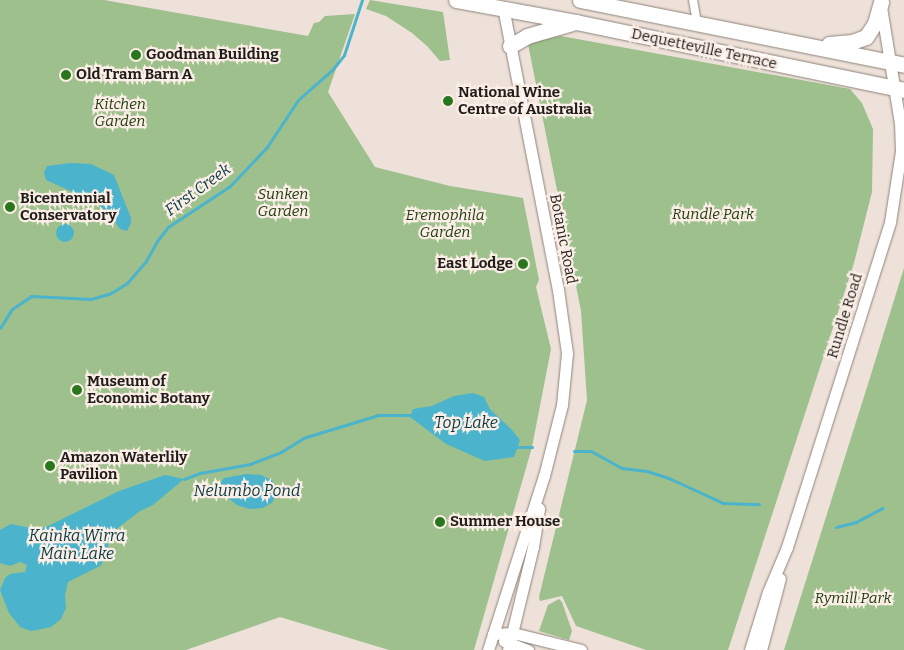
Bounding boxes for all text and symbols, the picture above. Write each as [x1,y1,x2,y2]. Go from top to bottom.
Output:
street label: Dequetteville Terrace [630,25,778,73]
place label: Goodman Building [146,46,279,64]
marker: Goodman Building [130,49,142,61]
place label: Old Tram Barn A [76,66,192,84]
marker: Old Tram Barn A [60,69,72,81]
place label: National Wine Centre of Australia [458,83,592,118]
park label: Kitchen Garden [94,95,146,130]
marker: National Wine Centre of Australia [442,95,454,107]
water label: First Creek [161,160,235,220]
park label: Sunken Garden [258,185,308,220]
place label: Bicentennial Conservatory [20,189,117,224]
street label: Botanic Road [545,192,581,286]
marker: Bicentennial Conservatory [4,201,16,213]
park label: Eremophila Garden [405,206,485,241]
park label: Rundle Park [672,206,754,224]
place label: East Lodge [437,255,513,273]
marker: East Lodge [517,258,529,270]
street label: Rundle Road [824,271,866,361]
place label: Museum of Economic Botany [87,372,210,407]
marker: Museum of Economic Botany [71,384,83,396]
water label: Top Lake [434,413,498,433]
place label: Amazon Waterlily Pavilion [60,448,187,483]
marker: Amazon Waterlily Pavilion [44,460,56,472]
water label: Nelumbo Pond [194,481,300,501]
place label: Summer House [450,513,560,531]
marker: Summer House [434,516,446,528]
water label: Kainka Wirra Main Lake [29,526,125,564]
park label: Rymill Park [814,590,892,608]

